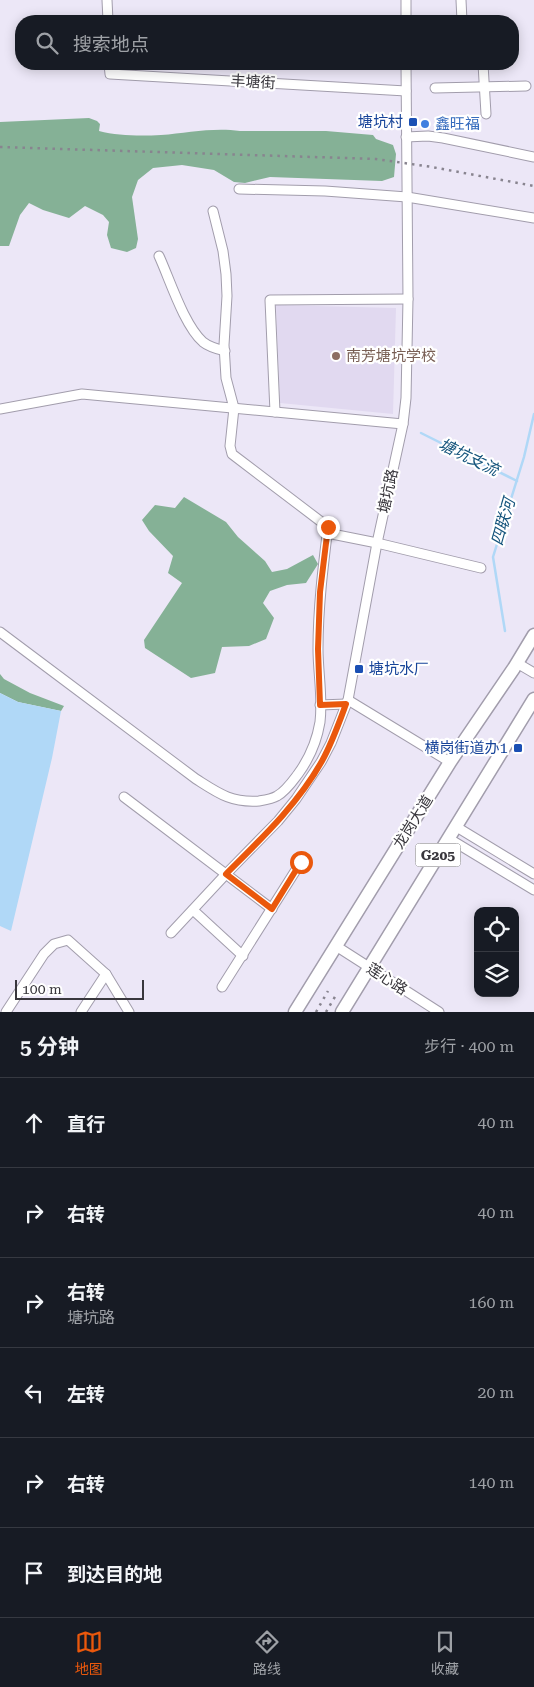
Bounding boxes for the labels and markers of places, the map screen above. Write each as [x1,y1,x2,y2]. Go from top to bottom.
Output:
place label: 塘坑村 [358,113,403,131]
place label: 鑫旺福 [435,115,480,133]
marker: 塘坑村 [407,116,419,128]
marker: 鑫旺福 [419,118,431,130]
place label: 南芳塘坑学校 [346,347,436,365]
marker: 南芳塘坑学校 [330,350,342,362]
place label: 塘坑水厂 [369,660,429,678]
marker: 塘坑水厂 [353,663,365,675]
place label: 横岗街道办1 [425,739,508,757]
marker: 横岗街道办1 [512,742,524,754]

